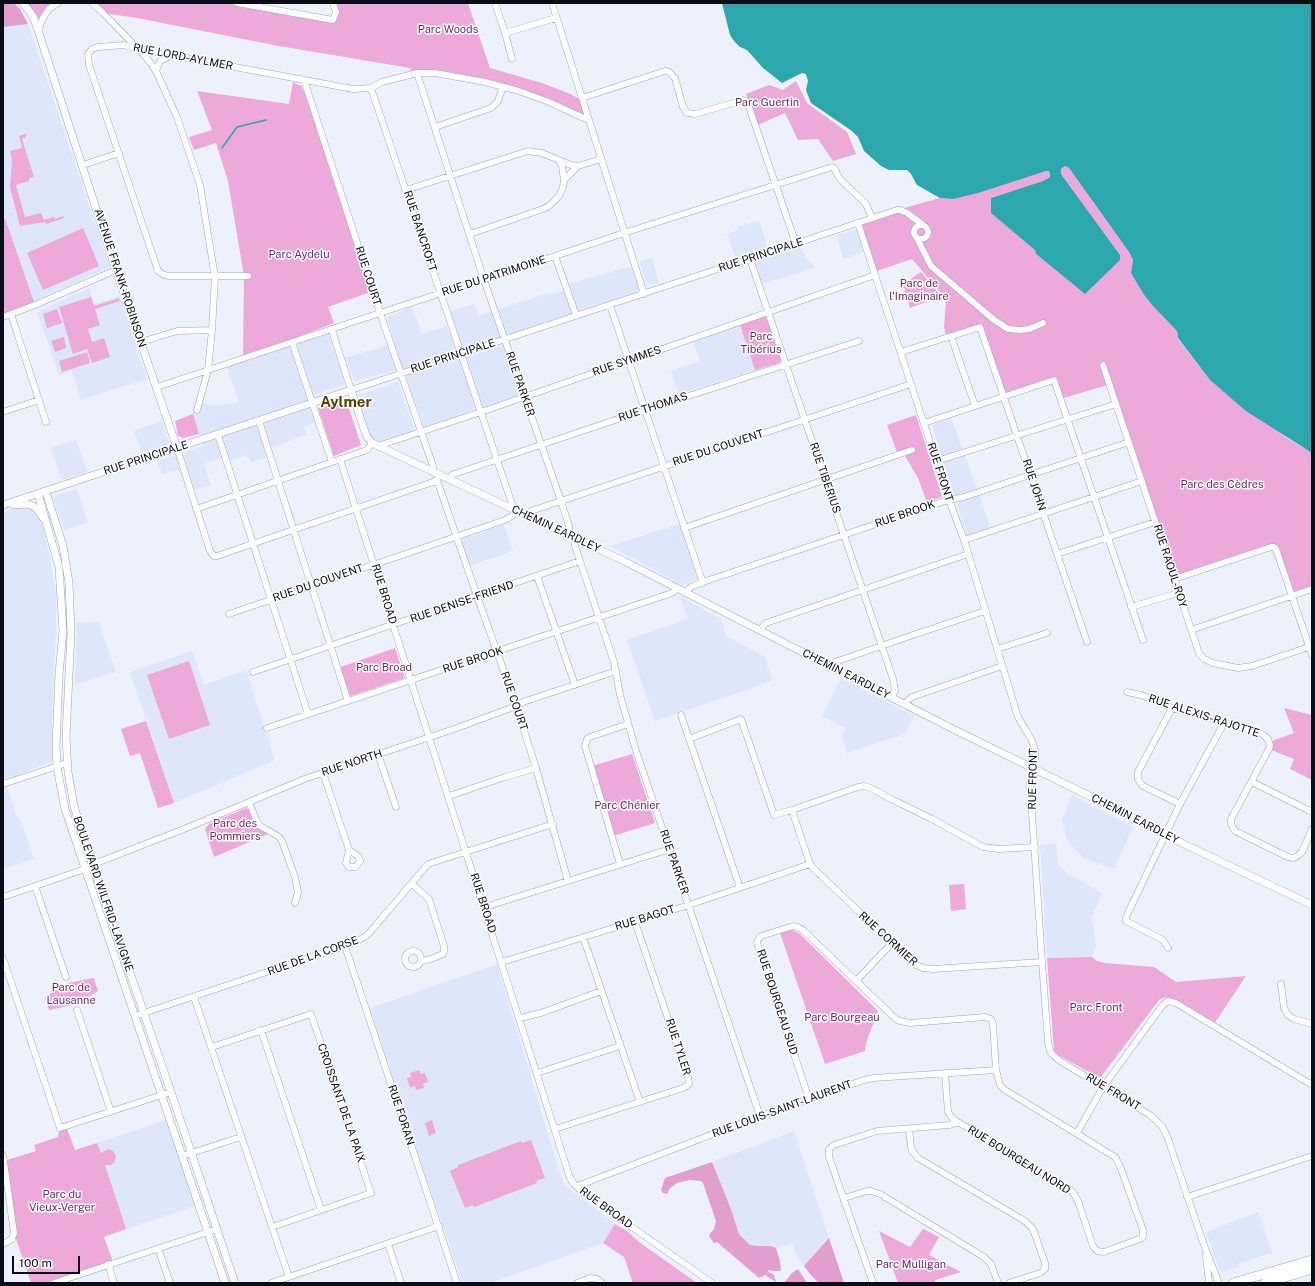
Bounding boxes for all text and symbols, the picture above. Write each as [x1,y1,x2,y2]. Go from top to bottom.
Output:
park label: Parc Woods [418,23,478,37]
street label: RUE LORD-AYLMER [132,41,234,73]
park label: Parc Guertin [735,96,799,110]
street label: RUE BANCROFT [401,189,439,273]
street label: AVENUE FRANK-ROBINSON [91,207,149,349]
street label: RUE PRINCIPALE [717,235,805,275]
street label: RUE COURT [352,245,384,307]
park label: Parc Aydelu [268,248,330,262]
street label: RUE DU PATRIMOINE [440,253,548,299]
park label: Parc de l'Imaginaire [889,277,949,303]
park label: Parc Tibérius [740,330,782,356]
street label: RUE PRINCIPALE [409,336,497,376]
street label: RUE SYMMES [591,343,663,379]
street label: RUE PARKER [503,350,537,418]
street label: RUE THOMAS [617,390,689,424]
district label: Aylmer [320,393,372,411]
street label: RUE DU COUVENT [671,427,765,469]
street label: RUE PRINCIPALE [102,438,190,478]
street label: RUE TIBERIUS [807,441,843,515]
street label: RUE FRONT [924,441,956,503]
street label: RUE JOHN [1019,458,1049,512]
park label: Parc des Cèdres [1180,478,1264,492]
street label: RUE BROOK [873,498,937,530]
street label: CHEMIN EARDLEY [510,503,602,555]
street label: RUE RAOUL-ROY [1150,523,1190,609]
street label: RUE DU COUVENT [271,561,365,605]
street label: RUE BROAD [369,562,399,626]
street label: RUE DENISE-FRIEND [409,578,515,626]
street label: RUE BROOK [441,644,505,676]
street label: CHEMIN EARDLEY [800,646,892,702]
park label: Parc Broad [356,661,412,675]
street label: RUE COURT [498,670,530,732]
street label: RUE ALEXIS-RAJOTTE [1147,692,1261,740]
street label: RUE NORTH [320,747,384,779]
street label: RUE FRONT [1026,748,1040,810]
street label: CHEMIN EARDLEY [1089,791,1181,847]
park label: Parc Chénier [594,799,660,813]
street label: BOULEVARD WILFRID-LAVIGNE [70,815,136,973]
park label: Parc des Pommiers [210,817,260,843]
street label: RUE PARKER [657,828,691,896]
street label: RUE BROAD [467,871,499,935]
street label: RUE BAGOT [613,903,677,933]
street label: RUE CORMIER [856,909,920,969]
street label: RUE DE LA CORSE [266,933,360,979]
street label: RUE BOURGEAU SUD [754,948,800,1056]
park label: Parc de Lausanne [46,981,96,1007]
park label: Parc Front [1069,1001,1123,1015]
park label: Parc Bourgeau [804,1011,880,1025]
street label: RUE TYLER [663,1017,693,1077]
street label: CROISSANT DE LA PAIX [314,1042,368,1164]
street label: RUE FRONT [1083,1071,1143,1113]
street label: RUE LOUIS-SAINT-LAURENT [710,1078,854,1140]
street label: RUE FORAN [385,1083,417,1147]
street label: RUE BOURGEAU NORD [965,1123,1073,1197]
street label: RUE BROAD [577,1184,635,1232]
park label: Parc du Vieux-Verger [29,1188,95,1214]
scale bar [14,1248,82,1274]
text: 100 m [19,1256,52,1270]
park label: Parc Mulligan [876,1258,946,1272]

